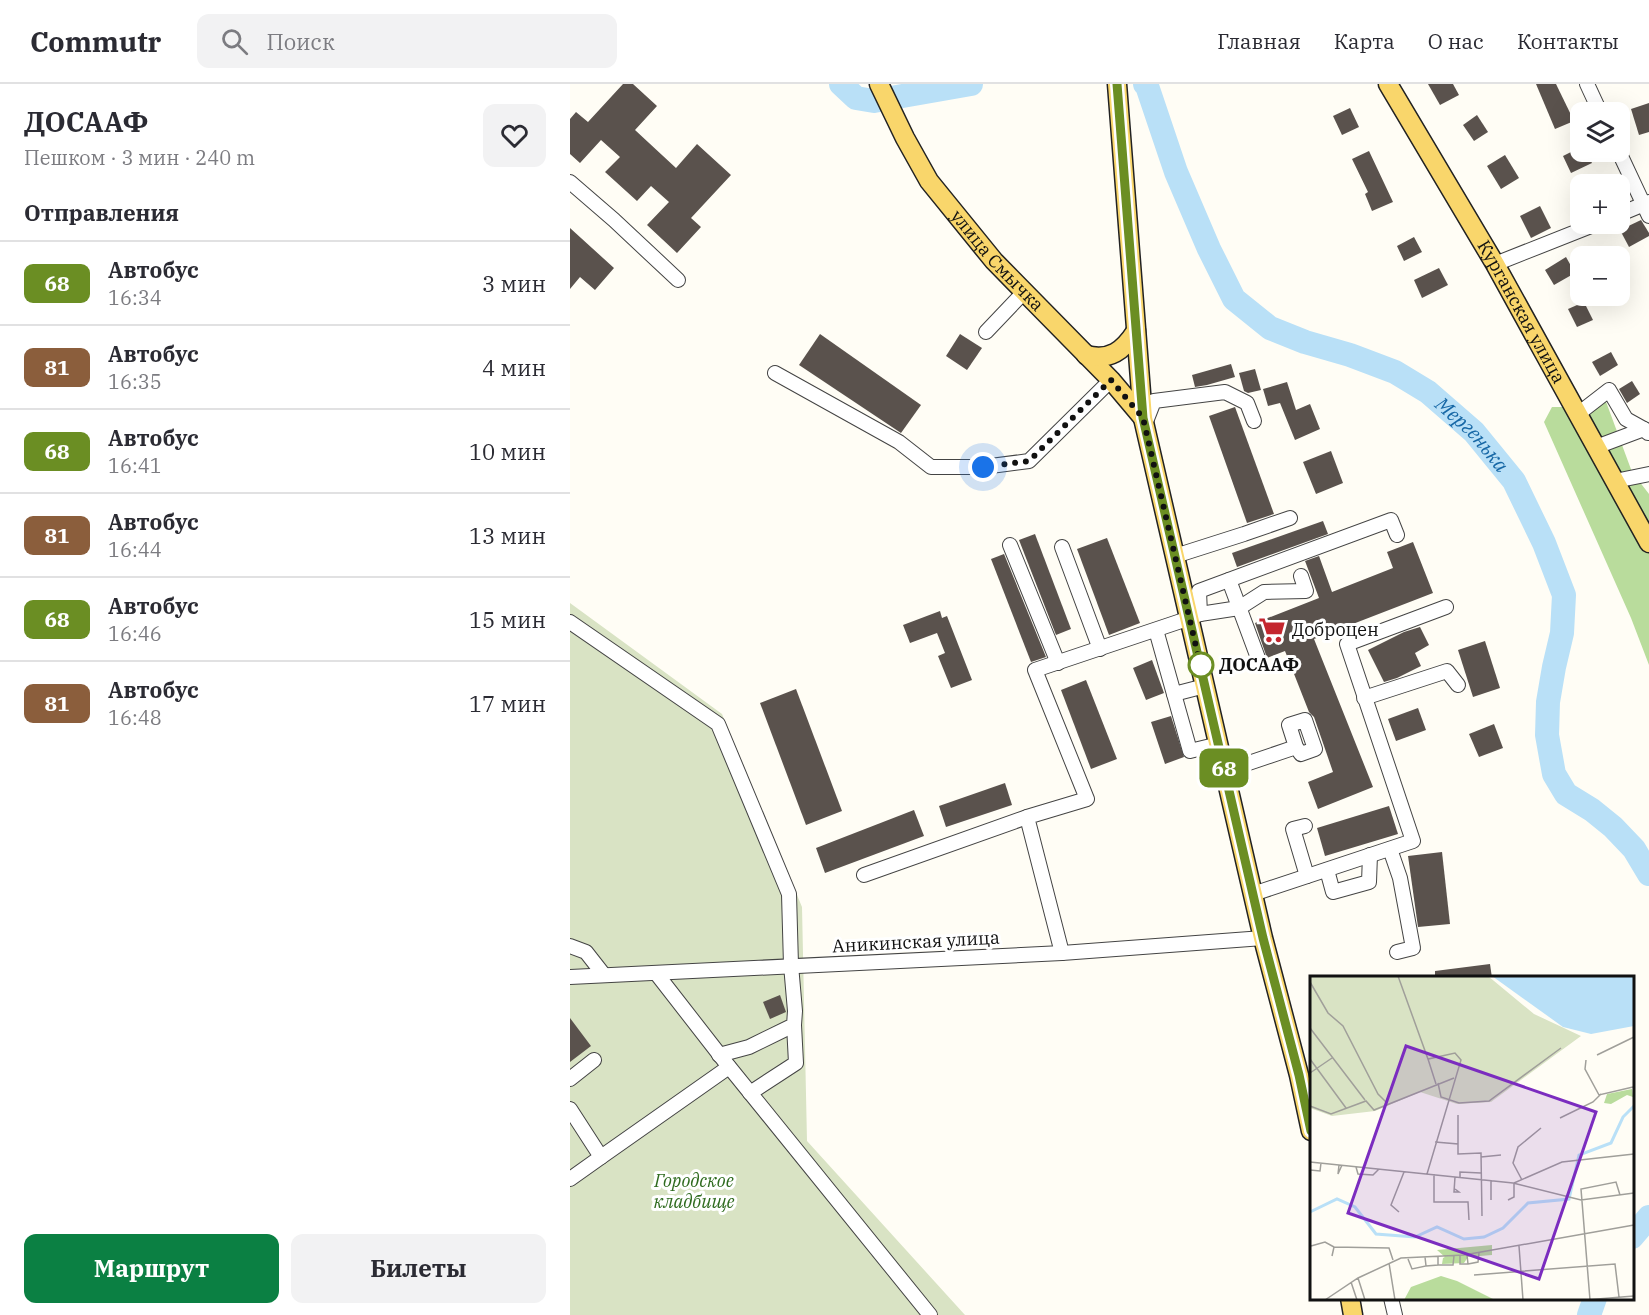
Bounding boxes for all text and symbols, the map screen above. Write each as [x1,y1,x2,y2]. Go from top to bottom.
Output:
search box [197,14,617,68]
text: Commutr [30,23,161,60]
icon: search [218,25,251,58]
text: Поиск [266,27,335,56]
text: Главная [1217,27,1301,55]
text: Карта [1334,27,1395,55]
text: О нас [1428,27,1484,55]
text: Контакты [1517,27,1619,55]
map controls [1570,102,1630,306]
button: layers [1570,102,1630,162]
text: ДОСААФ [24,103,149,140]
button: heart [483,104,546,167]
text: Пешком · 3 мин · 240 m [24,144,255,171]
button: + [1570,174,1630,234]
text: Отправления [24,198,179,227]
street label: улица Смычка [946,205,1049,316]
street label: Курганская улица [1472,236,1571,387]
button: − [1570,246,1630,306]
text: Автобус [108,255,199,284]
text: 68 [44,269,70,297]
text: 3 мин [482,269,546,298]
text: 16:34 [108,284,162,311]
text: Автобус [108,339,199,368]
text: 81 [44,353,70,381]
text: 4 мин [482,353,546,382]
text: 16:35 [108,368,162,395]
water label: Мергенька [1429,390,1515,477]
text: Автобус [108,423,199,452]
text: 68 [44,437,70,465]
text: 10 мин [469,437,546,466]
text: 16:41 [108,452,162,479]
your location [968,452,998,482]
text: Автобус [108,507,199,536]
text: 81 [44,521,70,549]
text: 13 мин [469,521,546,550]
text: 16:44 [108,536,162,563]
text: Автобус [108,591,199,620]
text: 68 [44,605,70,633]
text: 15 мин [469,605,546,634]
supermarket icon: Доброцен [1257,615,1287,645]
place label: Доброцен [1292,618,1379,641]
text: 16:46 [108,620,162,647]
marker: ДОСААФ [1188,652,1214,678]
place label: ДОСААФ [1219,653,1299,676]
text: Автобус [108,675,199,704]
text: 81 [44,689,70,717]
text: 17 мин [469,689,546,718]
text: 16:48 [108,704,162,731]
line badge: 68 [1197,748,1251,788]
text: 68 [1211,754,1237,782]
street label: Аникинская улица [832,926,1001,957]
inset map [1310,976,1634,1300]
park label: Городское кладбище [653,1169,735,1213]
button: Маршрут [24,1234,279,1303]
button: Билеты [291,1234,546,1303]

